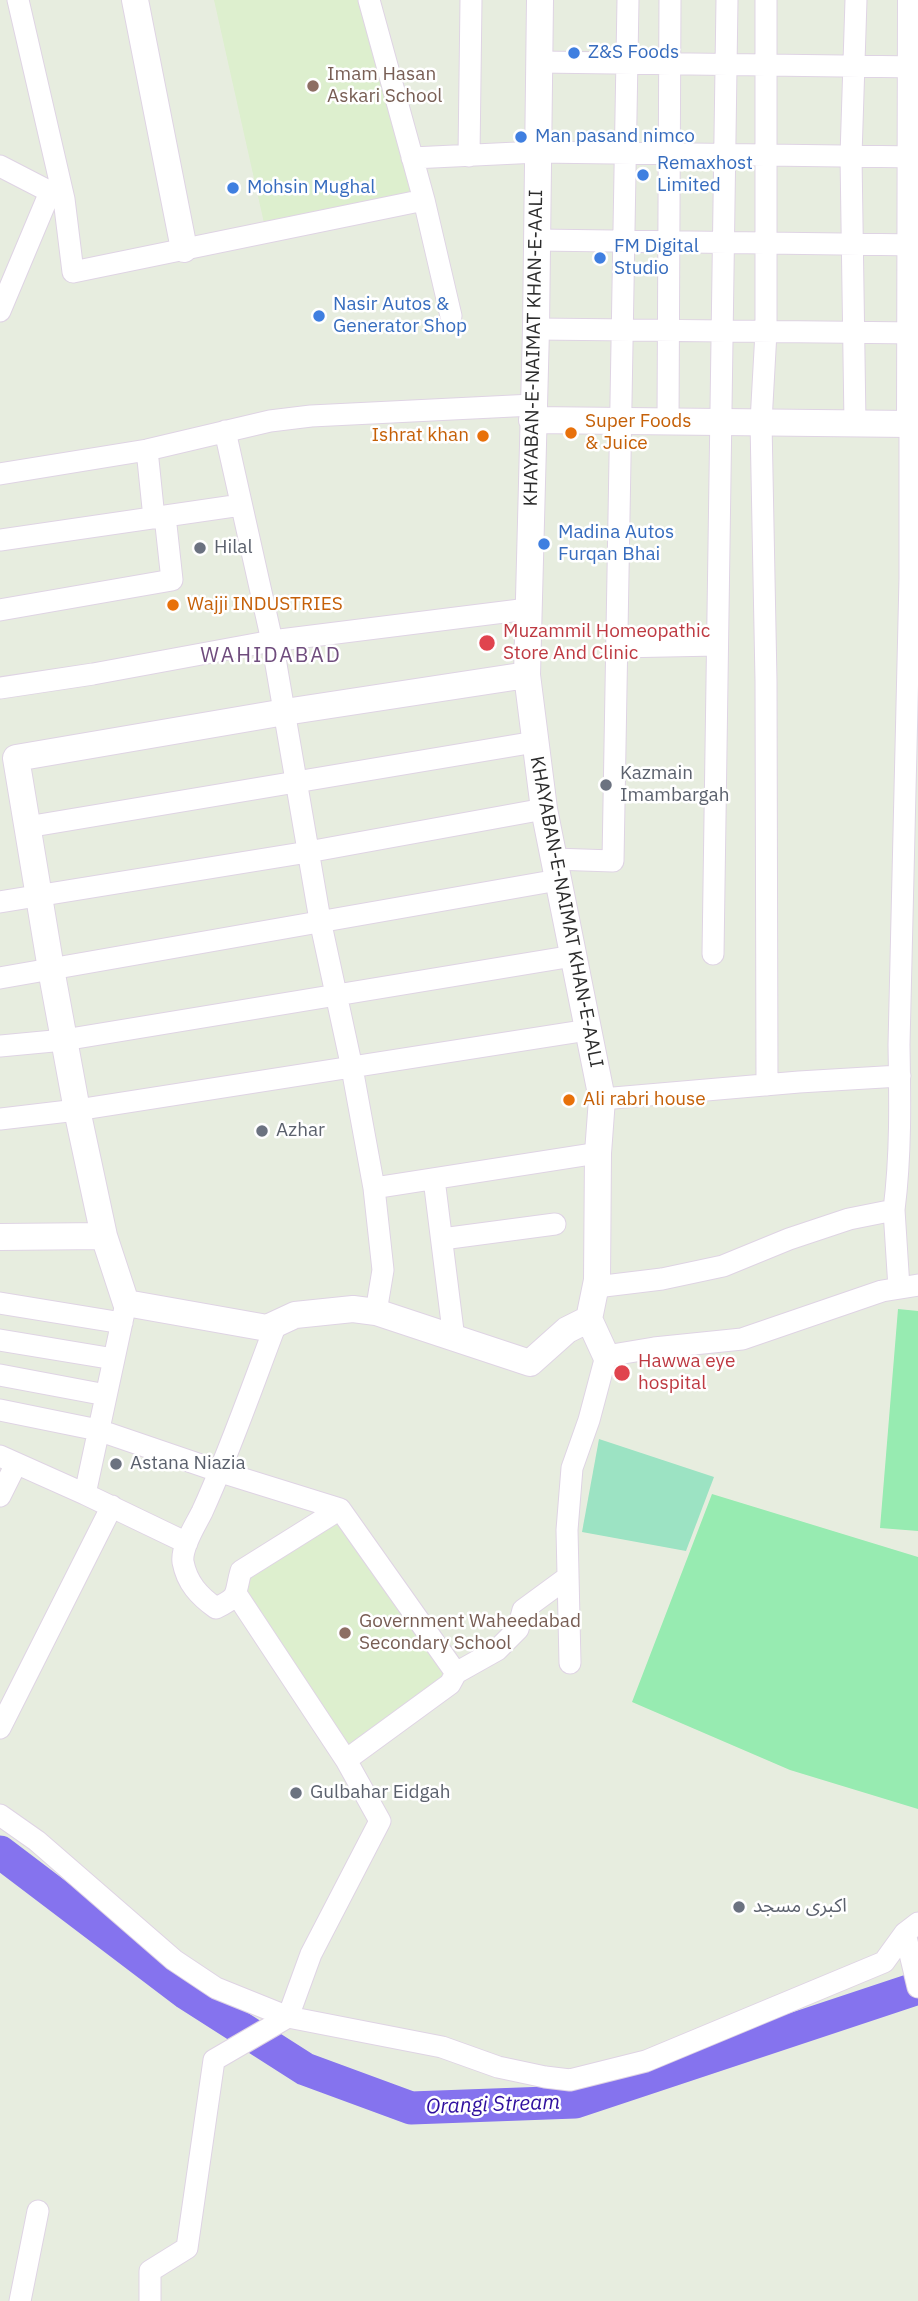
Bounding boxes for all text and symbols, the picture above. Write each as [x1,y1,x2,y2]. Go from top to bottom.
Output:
place label: Z&S Foods [588,42,679,64]
marker: Z&S Foods [566,45,582,61]
place label: Imam Hasan Askari School [327,64,443,108]
marker: Imam Hasan Askari School [305,78,321,94]
place label: Man pasand nimco [535,126,695,148]
marker: Man pasand nimco [513,129,529,145]
place label: Remaxhost Limited [657,153,753,197]
marker: Remaxhost Limited [635,167,651,183]
place label: Mohsin Mughal [247,177,375,199]
marker: Mohsin Mughal [225,180,241,196]
street label: KHAYABAN-E-NAIMAT KHAN-E-AALI [520,189,548,507]
place label: FM Digital Studio [614,236,699,280]
marker: FM Digital Studio [592,250,608,266]
place label: Nasir Autos & Generator Shop [333,294,467,338]
marker: Nasir Autos & Generator Shop [311,308,327,324]
place label: Super Foods & Juice [585,411,691,455]
place label: Ishrat khan [371,425,469,447]
marker: Super Foods & Juice [563,425,579,441]
marker: Ishrat khan [475,428,491,444]
place label: Madina Autos Furqan Bhai [558,522,674,566]
marker: Madina Autos Furqan Bhai [536,536,552,552]
place label: Hilal [214,537,253,559]
marker: Hilal [192,540,208,556]
place label: Wajji INDUSTRIES [187,594,343,616]
marker: Wajji INDUSTRIES [165,597,181,613]
place label: Muzammil Homeopathic Store And Clinic [503,621,710,665]
marker: Muzammil Homeopathic Store And Clinic [477,633,497,653]
district label: WAHIDABAD [201,643,341,669]
street label: KHAYABAN-E-NAIMAT KHAN-E-AALI [525,754,607,1070]
place label: Kazmain Imambargah [620,763,730,807]
marker: Kazmain Imambargah [598,777,614,793]
place label: Ali rabri house [583,1089,706,1111]
marker: Ali rabri house [561,1092,577,1108]
place label: Azhar [276,1120,325,1142]
marker: Azhar [254,1123,270,1139]
place label: Hawwa eye hospital [638,1351,735,1395]
marker: Hawwa eye hospital [612,1363,632,1383]
place label: Astana Niazia [130,1453,246,1475]
marker: Astana Niazia [108,1456,124,1472]
place label: Government Waheedabad Secondary School [359,1611,581,1655]
marker: Government Waheedabad Secondary School [337,1625,353,1641]
place label: Gulbahar Eidgah [310,1782,450,1804]
marker: Gulbahar Eidgah [288,1785,304,1801]
place label: اکبری مسجد [753,1896,847,1918]
marker: اکبری مسجد [731,1899,747,1915]
water label: Orangi Stream [426,2090,560,2120]

